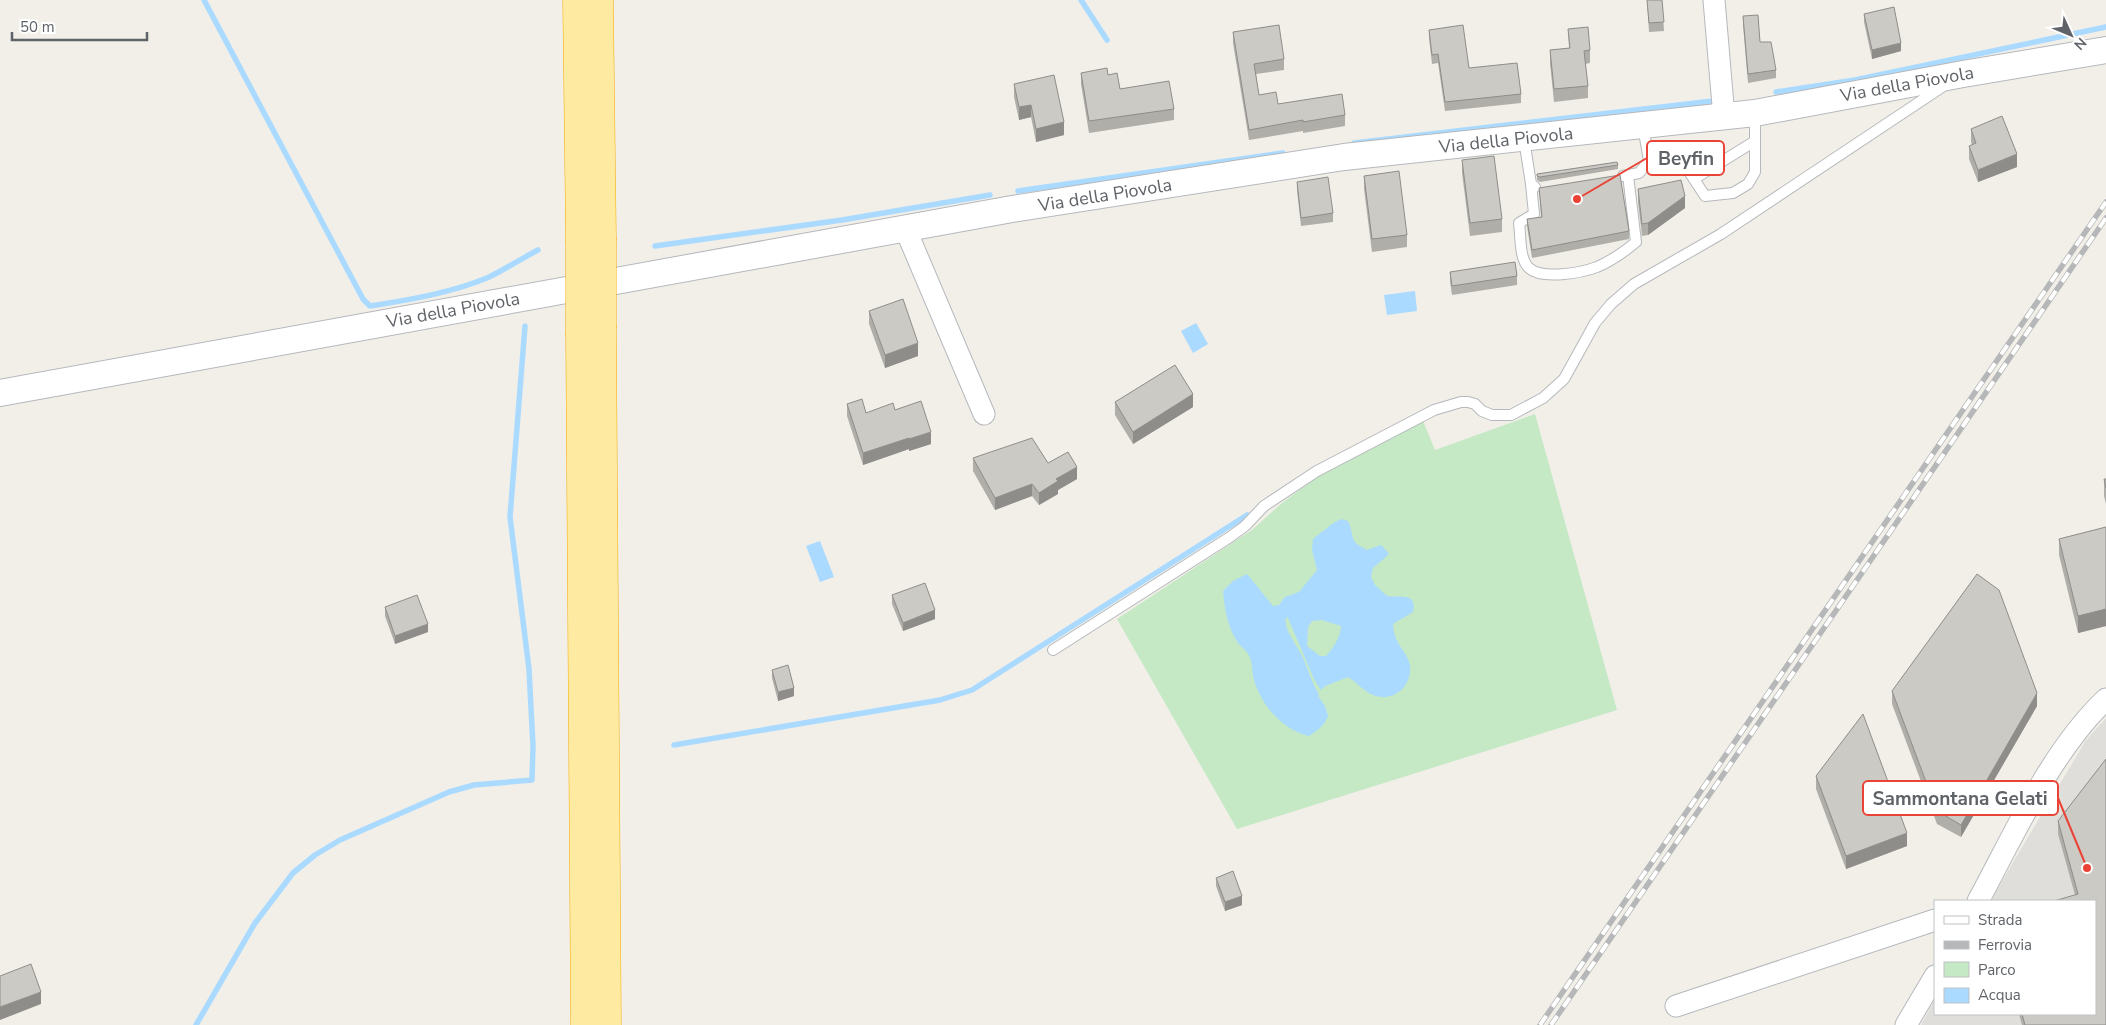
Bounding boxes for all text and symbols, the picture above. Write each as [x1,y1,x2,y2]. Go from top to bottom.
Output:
scale bar [12,10,148,42]
north arrow [2046,10,2096,60]
text: 50 m [20,17,55,37]
text: N [2070,33,2090,54]
street label: Via della Piovola [1837,60,1976,108]
street label: Via della Piovola [1437,121,1574,159]
callout: Beyfin [1647,141,1724,175]
text: Beyfin [1658,146,1714,172]
street label: Via della Piovola [1035,173,1174,218]
street label: Via della Piovola [383,286,522,334]
callout: Sammontana Gelati [1863,781,2058,815]
text: Sammontana Gelati [1873,786,2047,812]
legend [1934,900,2096,1015]
text: Strada [1978,910,2022,930]
text: Ferrovia [1978,935,2032,955]
text: Parco [1978,960,2016,980]
text: Acqua [1978,985,2021,1005]

